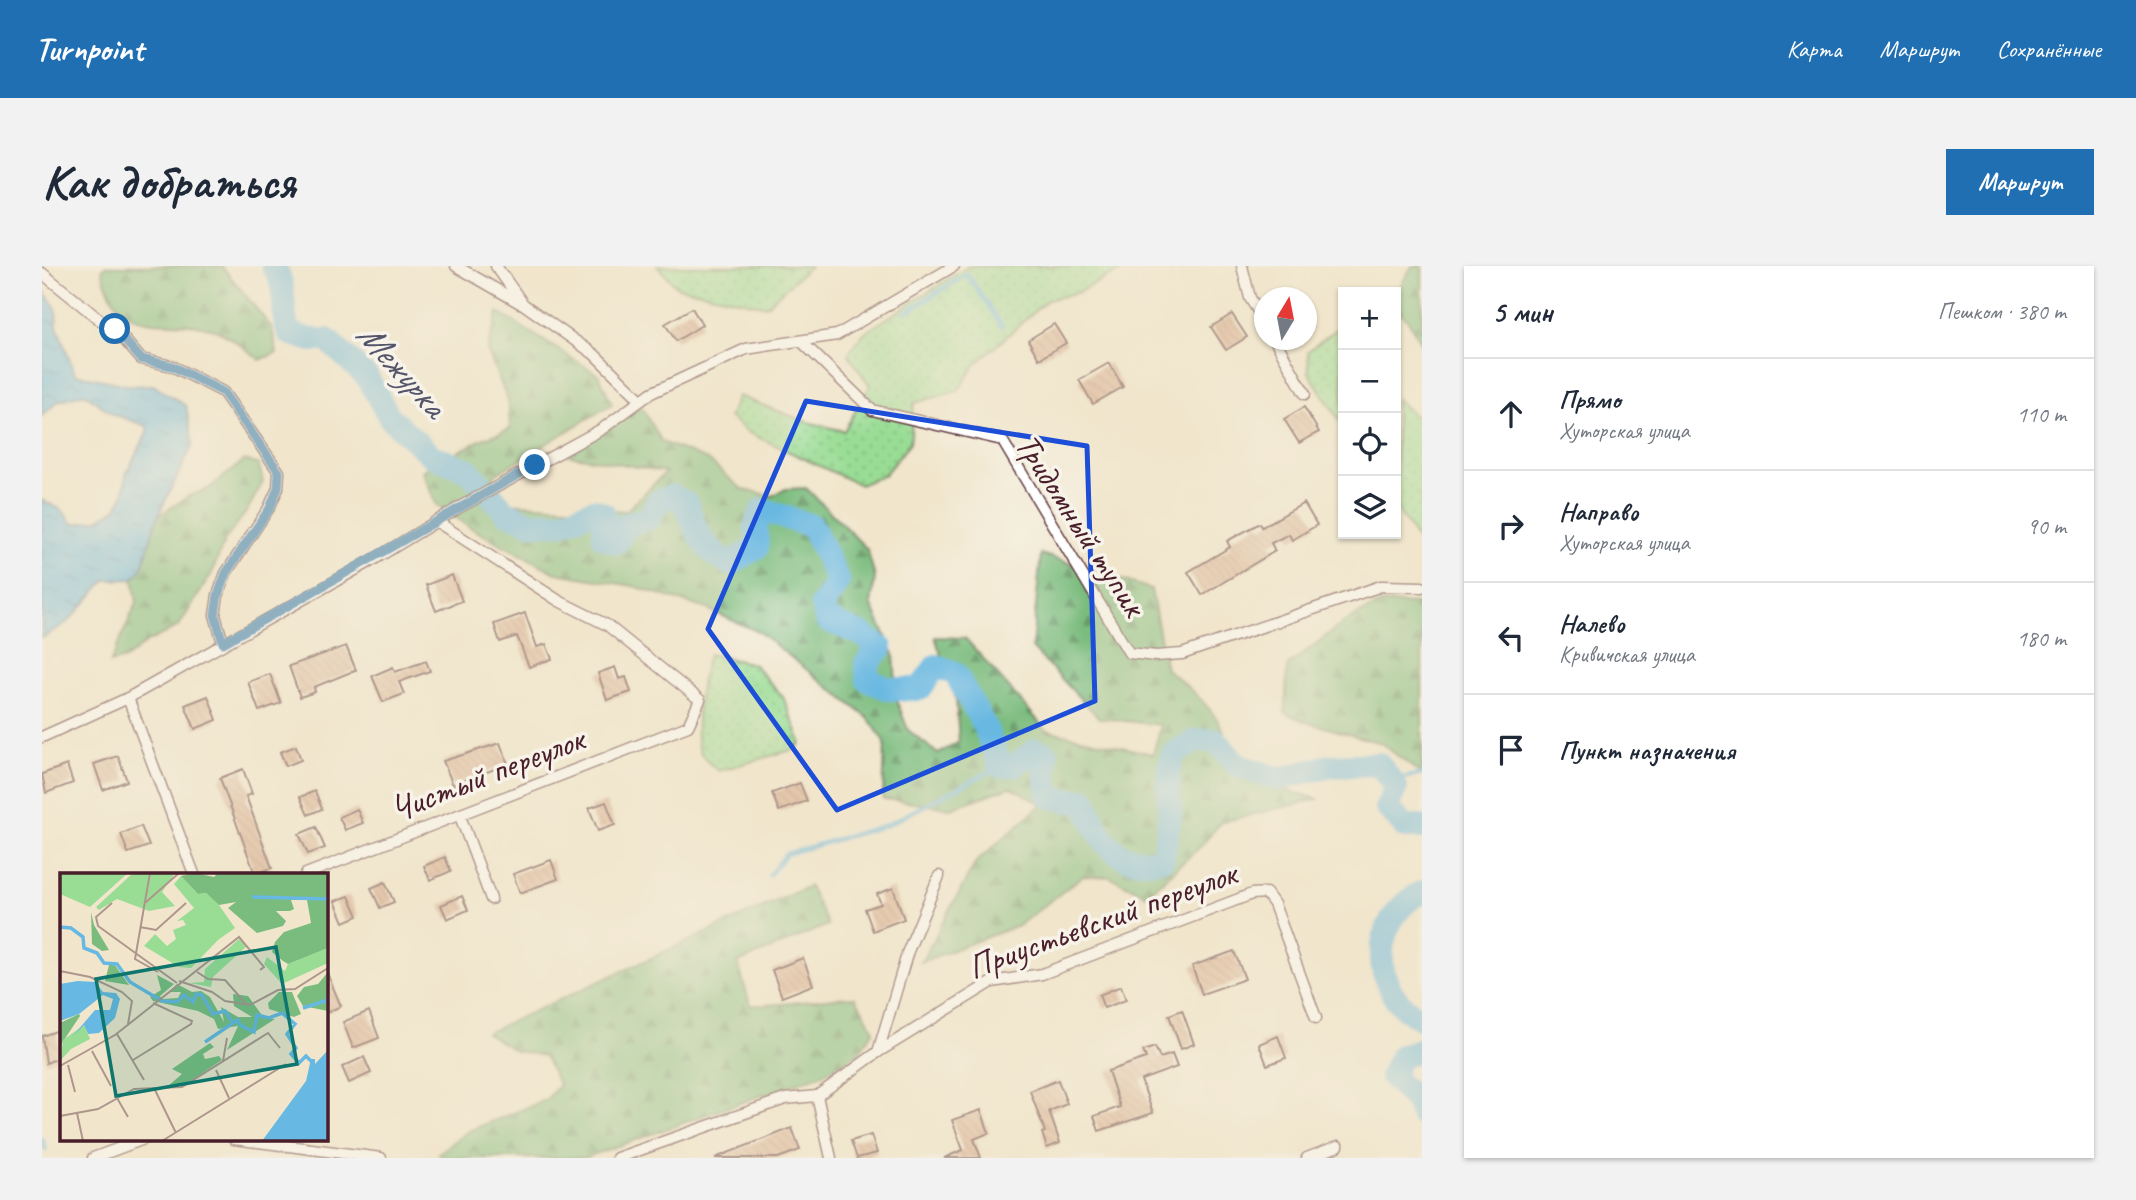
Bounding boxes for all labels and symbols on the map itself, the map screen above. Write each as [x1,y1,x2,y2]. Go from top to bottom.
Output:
north arrow [1254,287,1317,350]
water label: Межурка [347,311,460,429]
route start [99,313,130,344]
street label: Тридомный тупик [1005,425,1158,627]
route end [519,449,550,480]
street label: Чистый переулок [384,715,593,832]
street label: Приустьевский переулок [961,849,1245,989]
inset map [60,873,327,1140]

